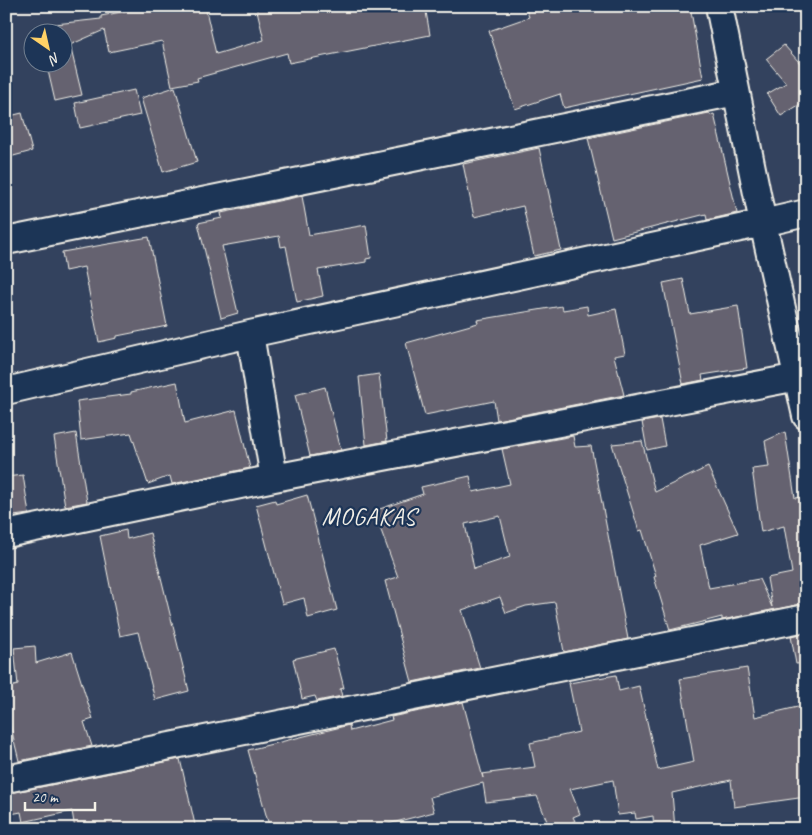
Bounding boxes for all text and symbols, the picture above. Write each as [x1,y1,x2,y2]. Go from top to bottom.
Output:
north arrow [22,22,72,72]
text: N [45,49,63,69]
district label: MOGAKAS [322,501,420,531]
scale bar [25,780,95,812]
text: 20 m [32,788,59,807]

